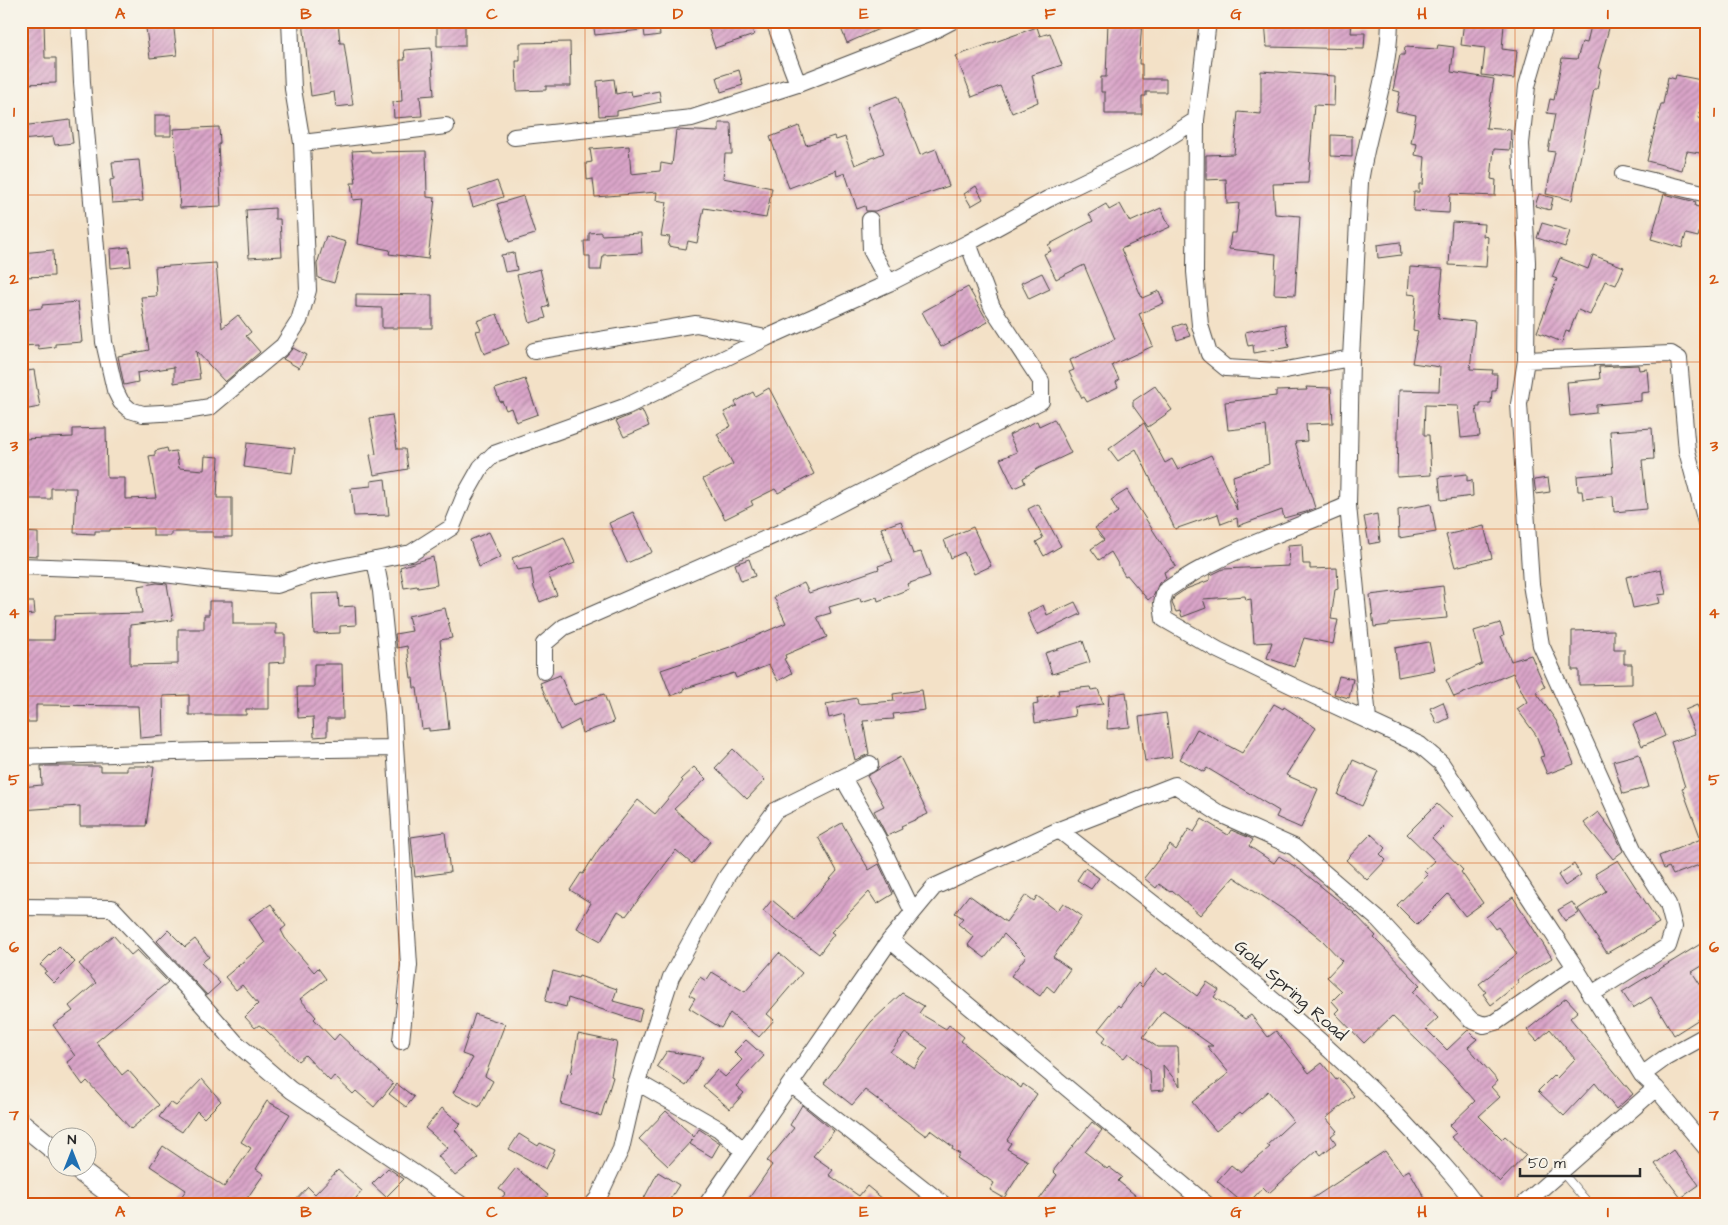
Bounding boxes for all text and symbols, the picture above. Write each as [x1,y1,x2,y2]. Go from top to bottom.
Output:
text: A [115,3,126,25]
text: B [300,3,312,25]
text: C [486,3,498,25]
text: D [673,3,684,25]
text: E [859,3,869,25]
text: F [1044,3,1056,25]
text: G [1230,3,1242,25]
text: H [1417,3,1427,25]
text: I [1607,3,1609,25]
text: 1 [13,101,16,123]
text: 1 [1713,101,1716,123]
text: 2 [8,268,19,290]
text: 2 [1708,268,1719,290]
text: 3 [9,435,19,457]
text: 3 [1709,435,1719,457]
text: 4 [9,602,20,624]
text: 4 [1709,602,1720,624]
text: 5 [8,769,20,791]
text: 5 [1708,769,1720,791]
street label: Gold Spring Road [1228,934,1353,1047]
text: 6 [9,936,19,958]
text: 6 [1709,936,1719,958]
text: 7 [8,1104,19,1126]
text: 7 [1708,1104,1719,1126]
north arrow [48,1128,98,1178]
text: N [68,1130,77,1150]
scale bar [1520,1145,1640,1177]
text: 50 m [1528,1153,1566,1174]
text: A [115,1201,126,1223]
text: B [300,1201,312,1223]
text: C [486,1201,498,1223]
text: D [673,1201,684,1223]
text: E [859,1201,869,1223]
text: F [1044,1201,1056,1223]
text: G [1230,1201,1242,1223]
text: H [1417,1201,1427,1223]
text: I [1607,1201,1609,1223]

